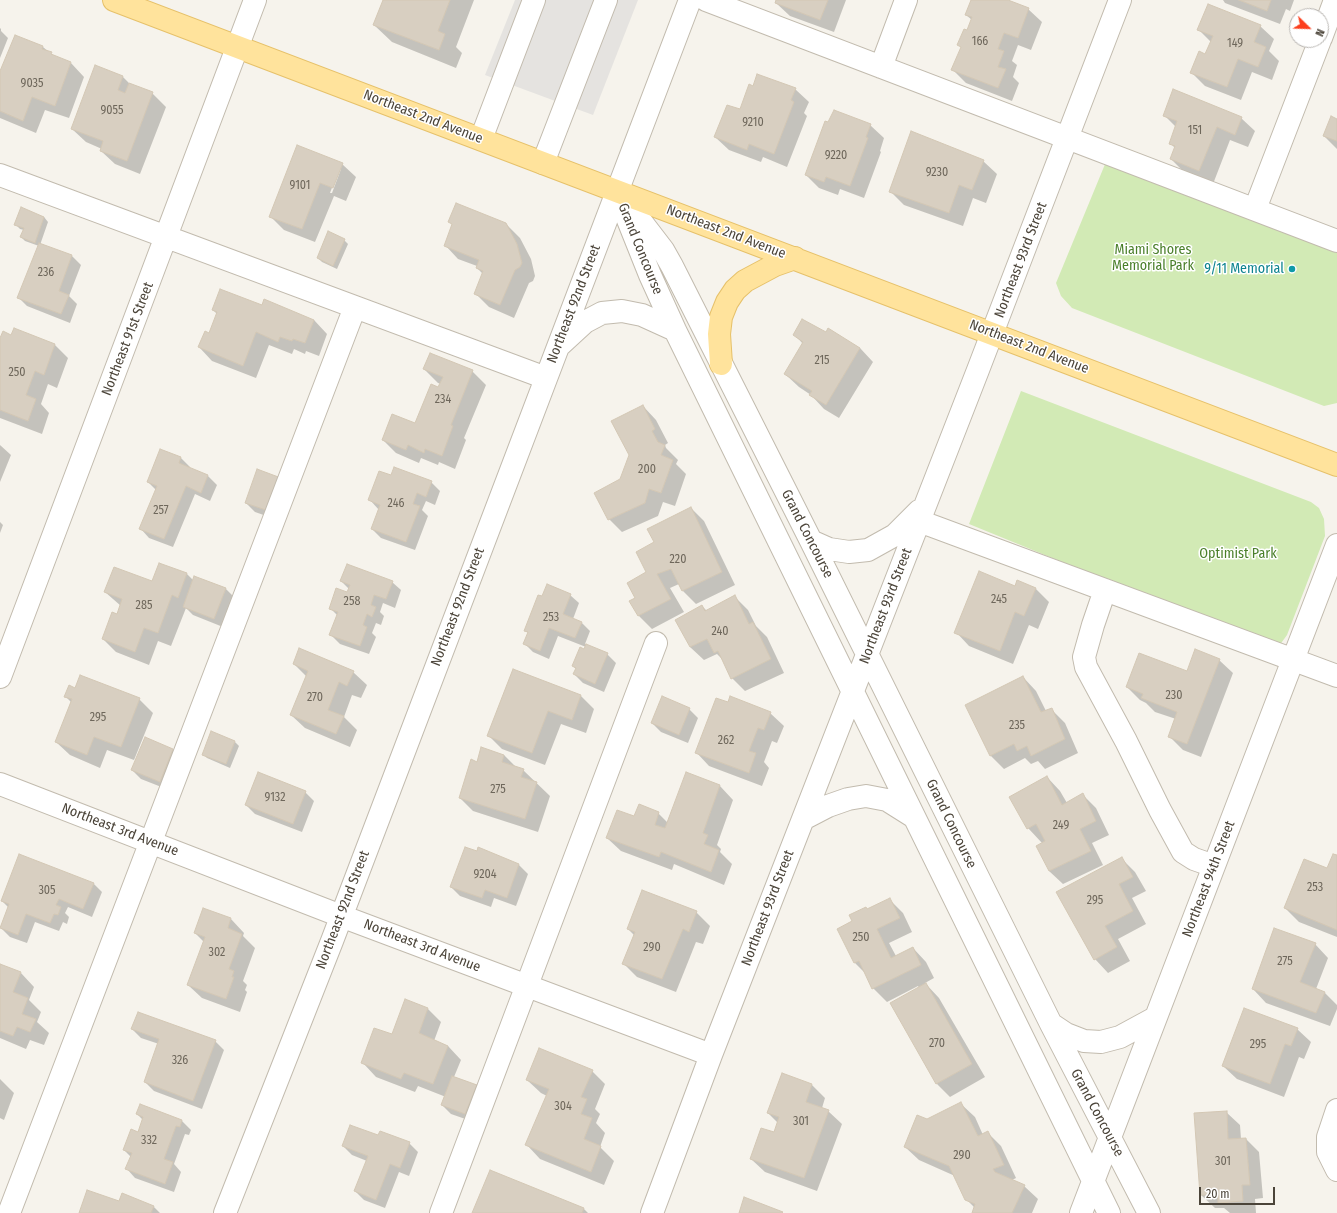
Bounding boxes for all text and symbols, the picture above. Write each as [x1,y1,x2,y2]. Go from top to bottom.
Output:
north arrow [1289,8,1329,48]
text: N [1312,27,1327,38]
house number: 166 [972,35,988,49]
house number: 149 [1227,37,1243,51]
house number: 9035 [21,77,43,91]
street label: Northeast 2nd Avenue [361,86,485,148]
house number: 9055 [100,104,124,118]
house number: 9210 [742,116,764,130]
house number: 151 [1188,124,1202,138]
house number: 9220 [825,149,847,163]
house number: 9230 [926,166,948,180]
house number: 9101 [290,179,310,193]
street label: Northeast 93rd Street [991,200,1051,320]
street label: Grand Concourse [614,201,666,297]
street label: Northeast 2nd Avenue [664,201,788,263]
street label: Northeast 92nd Street [544,242,604,366]
park label: Miami Shores Memorial Park [1112,242,1194,274]
place label: 9/11 Memorial [1204,261,1284,277]
marker: 9/11 Memorial [1287,264,1297,274]
house number: 236 [38,266,54,280]
street label: Northeast 91st Street [99,280,157,398]
street label: Northeast 2nd Avenue [967,316,1091,378]
house number: 215 [814,354,830,368]
house number: 250 [8,366,26,380]
house number: 234 [435,393,451,407]
house number: 200 [638,463,656,477]
street label: Grand Concourse [777,487,837,581]
house number: 246 [388,497,404,511]
house number: 257 [153,504,169,518]
street label: Northeast 92nd Street [428,545,488,669]
street label: Northeast 93rd Street [856,546,916,666]
park label: Optimist Park [1199,546,1277,562]
house number: 220 [670,553,686,567]
house number: 245 [991,593,1007,607]
house number: 258 [344,595,360,609]
house number: 285 [136,599,152,613]
house number: 253 [543,611,559,625]
house number: 240 [711,625,729,639]
house number: 230 [1166,689,1182,703]
house number: 270 [307,691,323,705]
house number: 295 [90,711,106,725]
house number: 235 [1009,719,1025,733]
house number: 262 [718,734,734,748]
street label: Grand Concourse [922,777,980,871]
house number: 275 [490,783,506,797]
house number: 9132 [265,791,285,805]
street label: Northeast 3rd Avenue [59,800,181,860]
street label: Northeast 94th Street [1179,818,1239,940]
house number: 249 [1053,819,1069,833]
street label: Northeast 92nd Street [313,848,373,972]
street label: Northeast 93rd Street [738,848,798,968]
house number: 9204 [474,868,496,882]
house number: 253 [1307,881,1323,895]
house number: 305 [38,884,56,898]
house number: 295 [1087,894,1103,908]
street label: Northeast 3rd Avenue [361,916,483,976]
house number: 250 [852,931,870,945]
house number: 290 [643,941,661,955]
house number: 302 [209,946,225,960]
house number: 275 [1277,955,1293,969]
house number: 270 [929,1037,945,1051]
house number: 295 [1250,1038,1266,1052]
house number: 326 [172,1054,188,1068]
street label: Grand Concourse [1067,1066,1127,1160]
house number: 304 [554,1100,572,1114]
house number: 301 [793,1115,809,1129]
house number: 332 [141,1134,157,1148]
house number: 290 [953,1149,971,1163]
house number: 301 [1215,1155,1231,1169]
scale bar [1201,1179,1277,1205]
text: 20 m [1206,1187,1230,1201]

